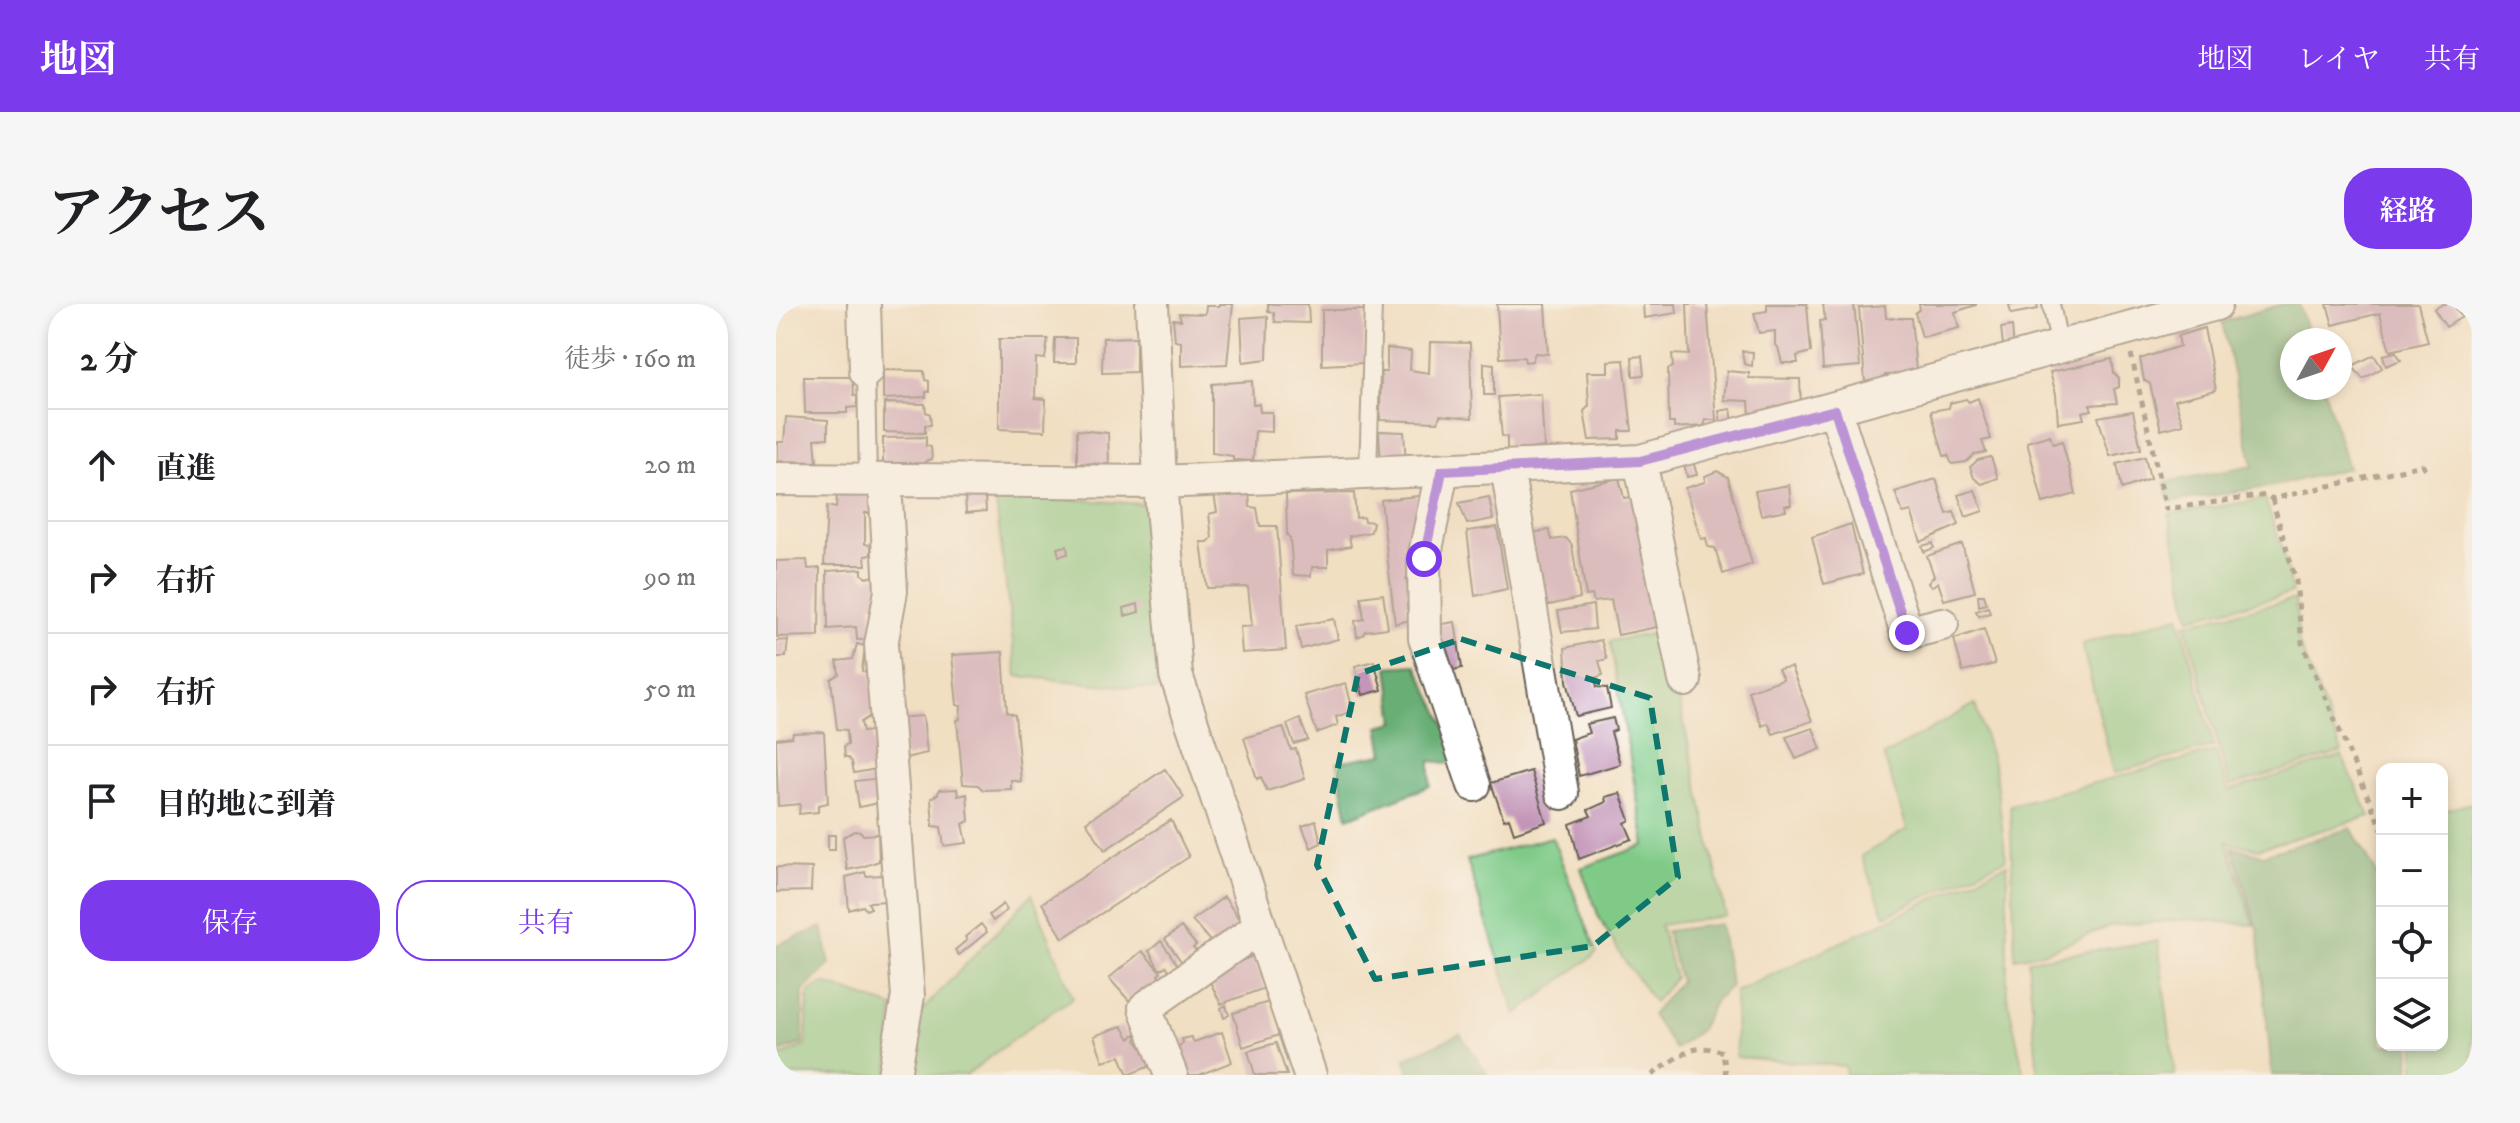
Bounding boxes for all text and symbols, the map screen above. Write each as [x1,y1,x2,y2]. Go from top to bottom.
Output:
text: 地図 [40,37,116,85]
text: 地図 [2197,42,2253,77]
text: レイヤ [2297,42,2380,77]
text: 共有 [2424,42,2480,77]
button: 経路 [2344,168,2472,249]
text: アクセス [48,180,270,250]
north arrow [2280,328,2352,400]
text: 2 分 [80,339,138,381]
text: 徒歩 · 160 m [565,343,696,376]
icon: ahead [80,443,124,487]
text: 20 m [644,449,696,482]
text: 直進 [156,451,216,488]
route start [1406,541,1442,577]
icon: right [80,555,124,599]
text: 90 m [644,561,696,594]
text: 右折 [156,563,216,600]
route end [1889,615,1925,651]
icon: right [80,667,124,711]
text: 50 m [644,673,696,706]
text: 右折 [156,675,216,712]
map controls [2376,763,2448,1051]
button: + [2376,763,2448,835]
icon: arrive [80,779,124,823]
text: 目的地に到着 [156,787,336,824]
button: − [2376,835,2448,907]
button: 保存 [80,880,380,961]
button: 共有 [396,880,696,961]
button: locate [2376,907,2448,979]
button: layers [2376,979,2448,1051]

